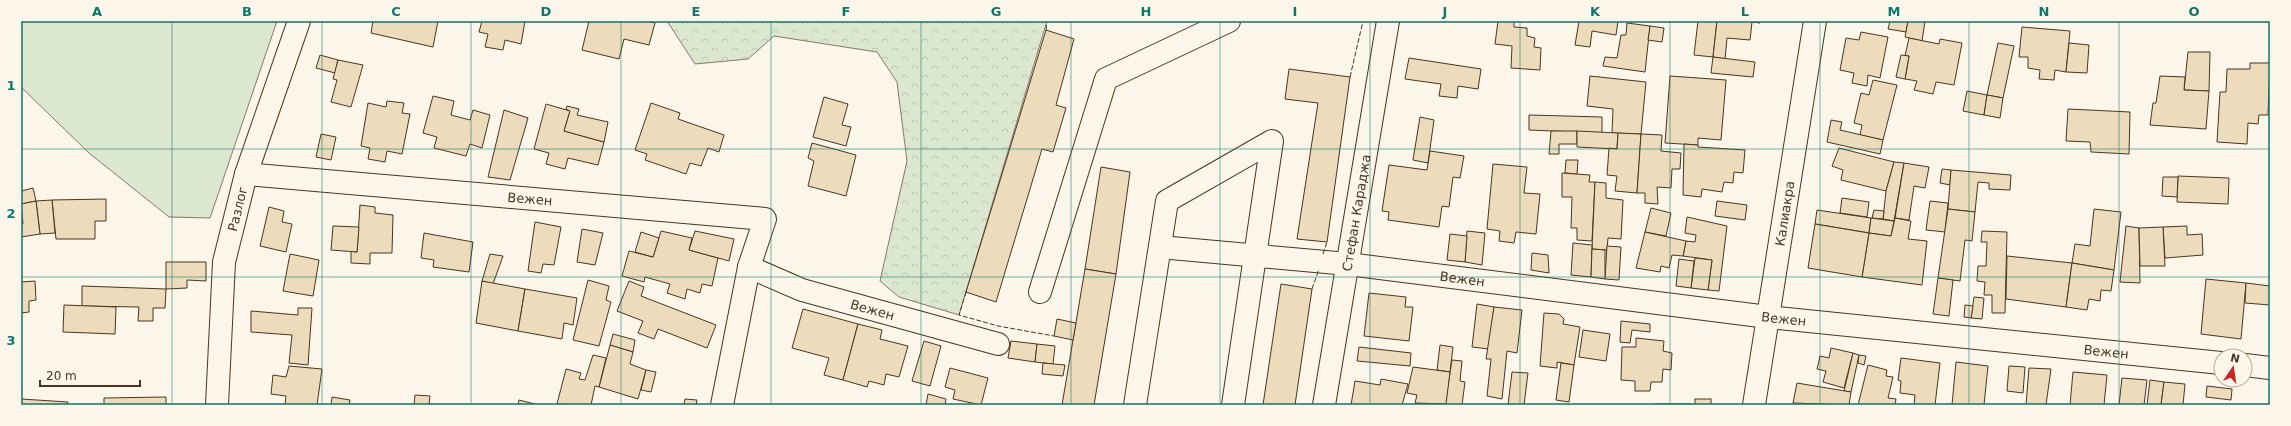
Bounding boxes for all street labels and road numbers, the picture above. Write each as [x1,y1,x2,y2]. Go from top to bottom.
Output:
street label: Стефан Караджа [1339,153,1374,272]
street label: Калиакра [1772,180,1798,247]
street label: Разлог [225,185,251,233]
street label: Вежен [507,190,553,209]
street label: Вежен [1439,269,1486,289]
street label: Вежен [849,297,896,323]
street label: Вежен [1760,309,1807,329]
street label: Вежен [2083,342,2129,362]

